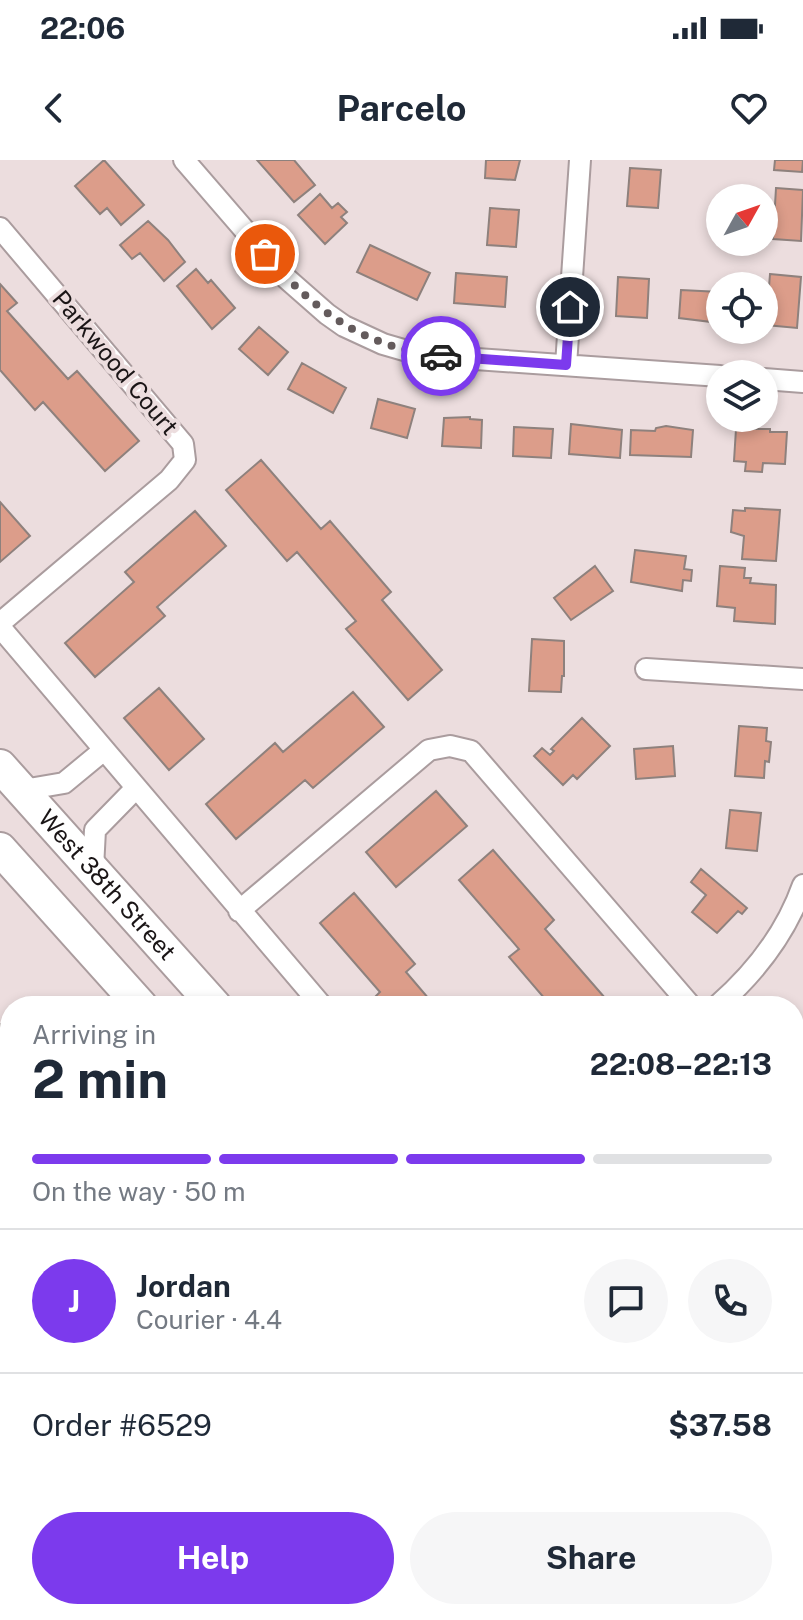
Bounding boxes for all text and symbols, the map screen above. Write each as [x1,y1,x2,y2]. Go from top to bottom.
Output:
text: 22:06 [40,10,125,46]
icon: back [32,86,76,130]
icon: heart [727,86,771,130]
text: Parcelo [336,87,467,129]
north arrow [706,184,778,256]
map controls [706,184,778,432]
pin [231,220,299,288]
icon: bag [243,232,287,276]
button: locate [706,272,778,344]
pin [536,273,604,341]
street label: Parkwood Court [47,285,184,440]
icon: home [548,285,592,329]
courier [401,316,481,396]
icon: car [419,334,463,378]
button: layers [706,360,778,432]
street label: West 38th Street [33,804,182,965]
text: Arriving in [32,1019,156,1050]
text: 22:08–22:13 [590,1046,772,1082]
text: 2 min [32,1049,168,1110]
text: On the way · 50 m [32,1176,246,1207]
button: chat [584,1259,668,1343]
button: phone [688,1259,772,1343]
text: Jordan [136,1268,231,1304]
text: J [68,1283,80,1319]
text: Courier · 4.4 [136,1304,282,1335]
text: Order #6529 [32,1407,212,1443]
text: $37.58 [668,1407,772,1443]
button: Help [32,1512,394,1604]
button: Share [410,1512,772,1604]

